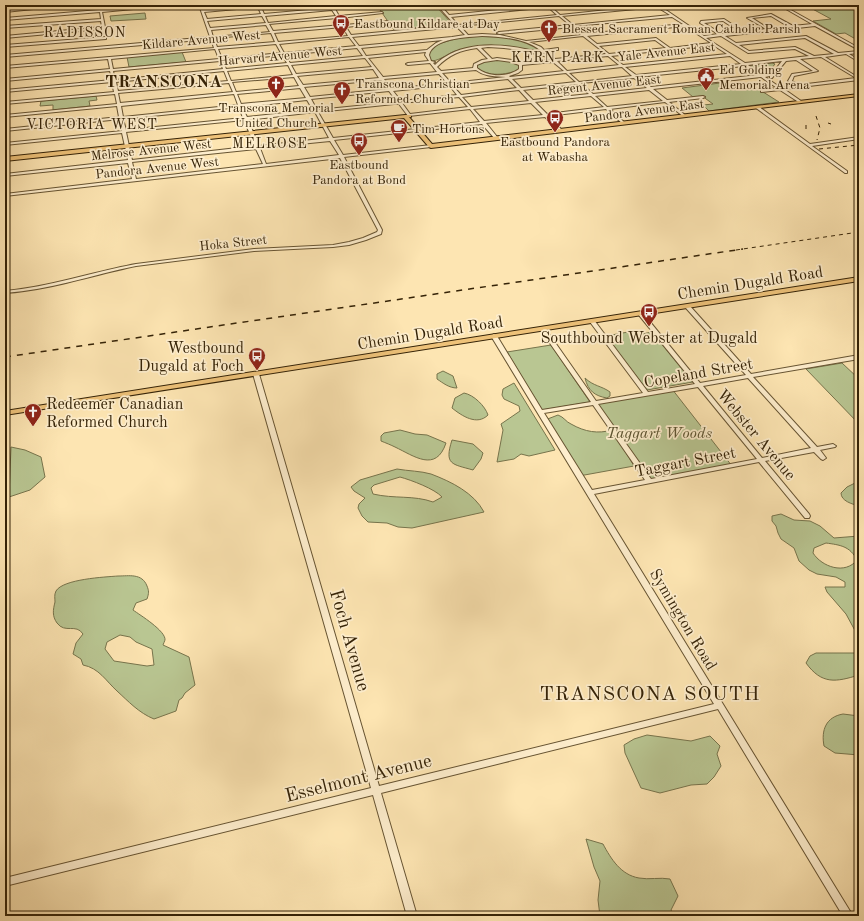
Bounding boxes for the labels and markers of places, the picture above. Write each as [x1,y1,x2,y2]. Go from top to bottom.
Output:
bus stop icon: Eastbound Kildare at Day [331,13,351,38]
place label: Eastbound Kildare at Day [354,18,500,31]
church icon: Blessed Sacrament Roman Catholic Parish [539,18,559,43]
place label: Blessed Sacrament Roman Catholic Parish [562,23,801,36]
place label: Ed Golding Memorial Arena [719,64,810,92]
public building icon: Ed Golding Memorial Arena [696,66,716,91]
church icon: Transcona Memorial United Church [266,74,286,99]
place label: Transcona Christian Reformed Church [355,78,470,106]
church icon: Transcona Christian Reformed Church [332,80,352,105]
place label: Transcona Memorial United Church [218,102,334,130]
bus stop icon: Eastbound Pandora at Wabasha [545,108,565,133]
cafe icon: Tim Hortons [389,118,409,143]
place label: Tim Hortons [412,123,485,136]
bus stop icon: Eastbound Pandora at Bond [349,131,369,156]
place label: Eastbound Pandora at Wabasha [500,136,610,164]
place label: Eastbound Pandora at Bond [312,159,406,187]
bus stop icon: Southbound Webster at Dugald [639,302,659,327]
place label: Southbound Webster at Dugald [540,331,758,347]
place label: Westbound Dugald at Foch [138,341,244,375]
bus stop icon: Westbound Dugald at Foch [247,346,267,371]
place label: Redeemer Canadian Reformed Church [46,397,184,431]
church icon: Redeemer Canadian Reformed Church [23,402,43,427]

